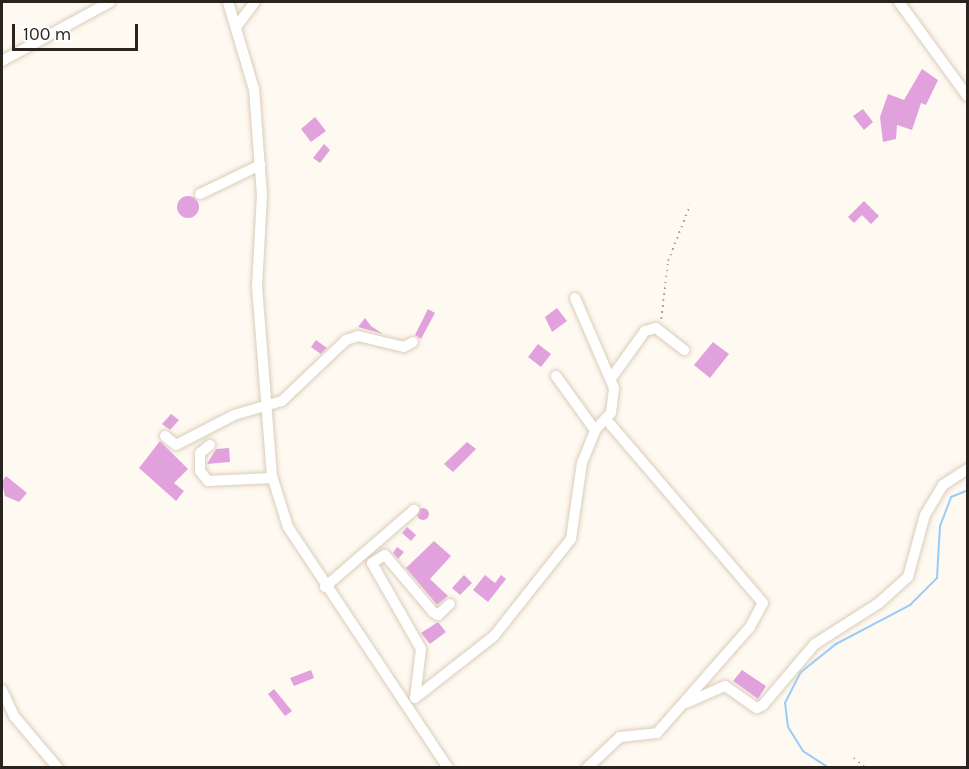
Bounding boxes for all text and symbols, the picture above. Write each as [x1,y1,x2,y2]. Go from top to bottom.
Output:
scale bar [15,12,141,50]
text: 100 m [23,23,71,45]

